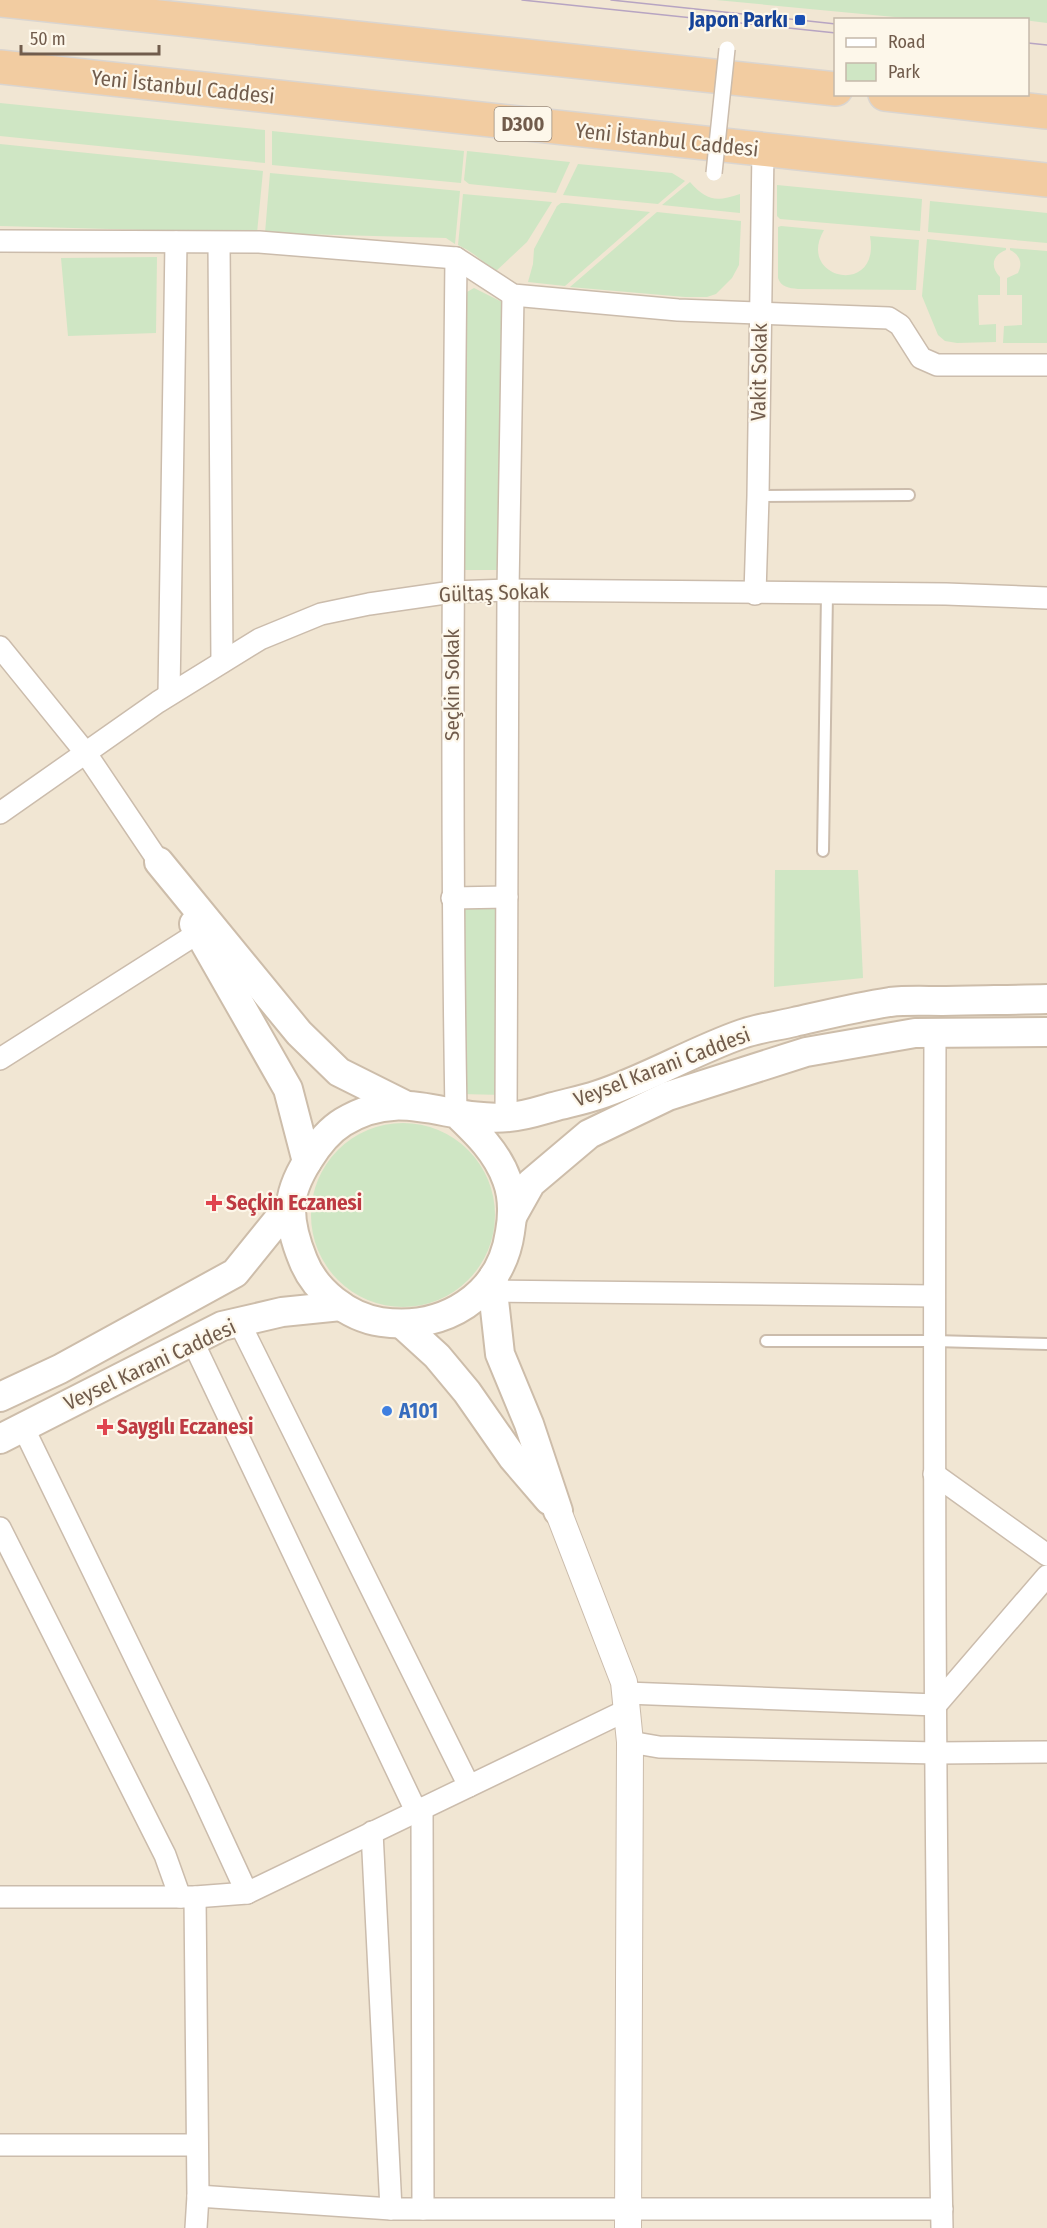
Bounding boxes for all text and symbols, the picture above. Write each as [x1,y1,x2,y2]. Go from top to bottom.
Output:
place label: Japon Parkı [688,7,788,33]
marker: Japon Parkı [793,13,807,27]
scale bar [21,18,159,56]
legend [834,18,1029,96]
text: 50 m [30,28,66,50]
text: Road [888,31,925,53]
text: Park [888,61,921,83]
street label: Yeni İstanbul Caddesi [90,64,276,110]
road number: D300 [494,107,552,141]
street label: Yeni İstanbul Caddesi [574,117,760,163]
street label: Vakit Sokak [745,323,773,421]
street label: Gültaş Sokak [438,578,550,608]
street label: Seçkin Sokak [439,629,465,741]
street label: Veysel Karani Caddesi [570,1021,754,1113]
place label: Seçkin Eczanesi [226,1190,362,1216]
marker: Seçkin Eczanesi [207,1196,221,1210]
street label: Veysel Karani Caddesi [60,1314,240,1416]
place label: A101 [398,1398,438,1424]
marker: A101 [380,1404,394,1418]
place label: Saygılı Eczanesi [117,1414,253,1440]
marker: Saygılı Eczanesi [98,1420,112,1434]

